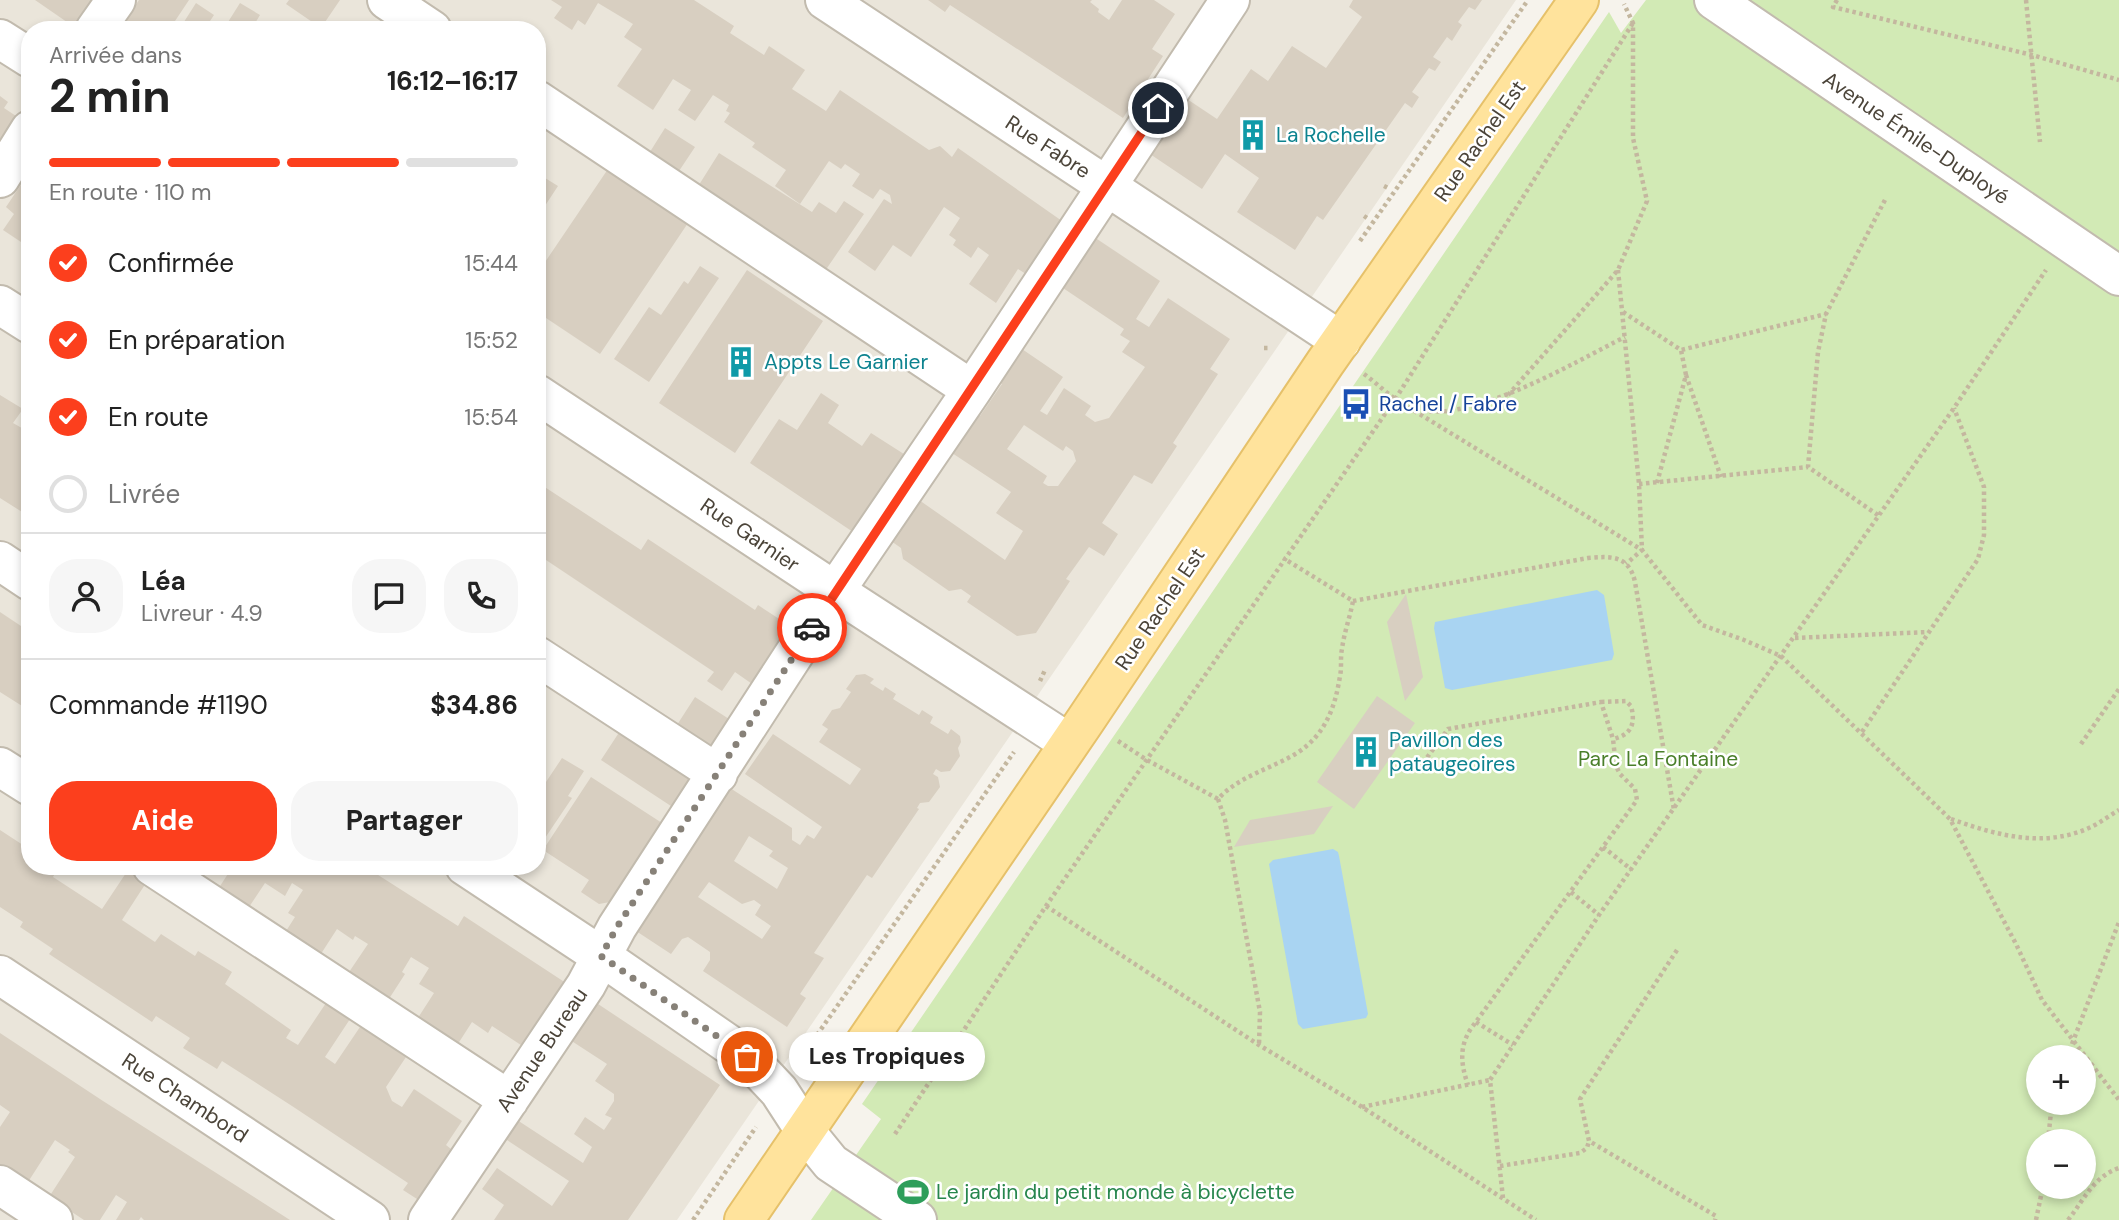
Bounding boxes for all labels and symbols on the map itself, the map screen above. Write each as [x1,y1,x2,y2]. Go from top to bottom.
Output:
street label: Avenue Émile-Duployé [1817,65,2015,211]
street label: Rue Rachel Est [1428,75,1532,207]
pin [1128,78,1188,138]
street label: Rue Fabre [1000,109,1096,185]
building icon: La Rochelle [1236,118,1270,152]
place label: La Rochelle [1276,121,1386,149]
building icon: Appts Le Garnier [724,345,758,379]
place label: Appts Le Garnier [764,348,928,376]
bus stop icon: Rachel / Fabre [1339,387,1373,421]
place label: Rachel / Fabre [1379,390,1517,418]
street label: Rue Garnier [695,492,805,579]
street label: Rue Rachel Est [1109,542,1211,676]
courier [777,593,847,663]
place label: Pavillon des pataugeoires [1389,726,1516,778]
building icon: Pavillon des pataugeoires [1349,735,1383,769]
park label: Parc La Fontaine [1578,745,1738,773]
street label: Avenue Bureau [490,982,594,1118]
pin [717,1027,777,1087]
callout: Les Tropiques [789,1032,985,1082]
street label: Rue Chambord [116,1047,254,1149]
sports icon: Le jardin du petit monde à bicyclette [896,1175,930,1209]
place label: Le jardin du petit monde à bicyclette [936,1178,1295,1206]

